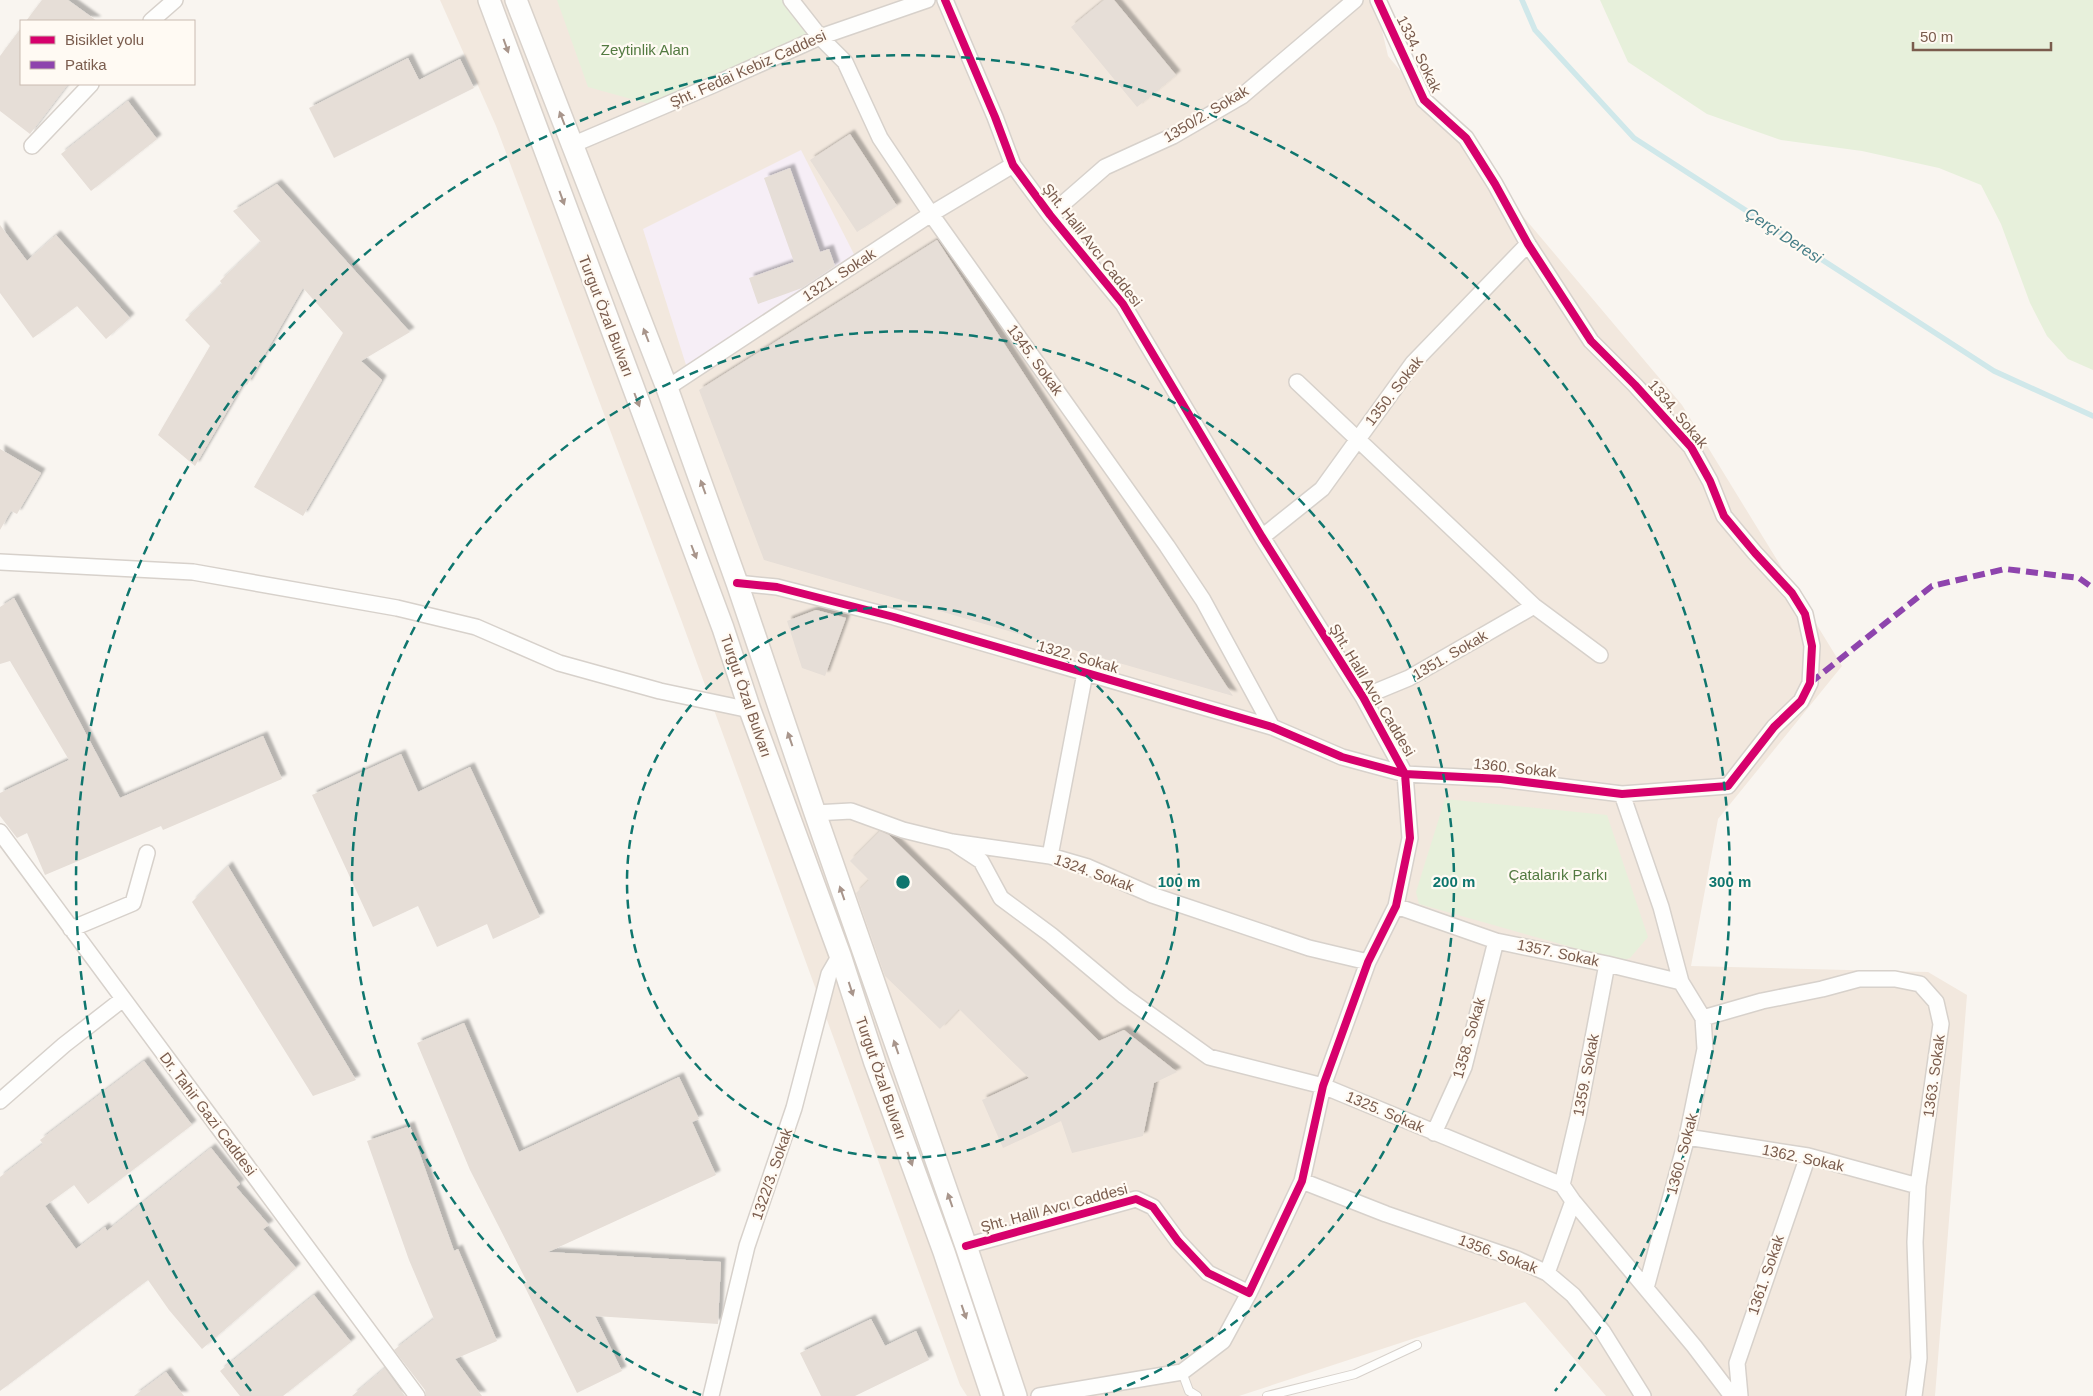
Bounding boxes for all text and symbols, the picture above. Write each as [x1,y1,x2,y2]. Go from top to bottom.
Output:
street label: 1334. Sokak [1394,13,1446,95]
legend [20,20,195,85]
scale bar [1913,20,2050,52]
street label: Şht. Fedai Kebiz Caddesi [667,26,829,111]
text: 50 m [1920,28,1953,45]
text: Bisiklet yolu [65,31,144,48]
one-way arrow [502,39,510,54]
park label: Zeytinlik Alan [601,41,689,58]
text: Patika [65,56,107,73]
street label: 1350/2. Sokak [1160,81,1252,146]
one-way arrow [558,111,565,126]
street label: Şht. Halil Avcı Caddesi [1039,180,1146,310]
one-way arrow [558,191,566,206]
water label: Çerçi Deresi [1742,204,1826,267]
street label: 1321. Sokak [799,244,879,304]
street label: Turgut Özal Bulvarı [575,253,637,379]
street label: 1345. Sokak [1004,321,1067,399]
one-way arrow [642,327,650,342]
street label: 1350. Sokak [1361,352,1426,429]
street label: 1334. Sokak [1645,376,1712,451]
one-way arrow [634,392,641,407]
one-way arrow [699,480,706,495]
one-way arrow [690,545,698,560]
street label: Şht. Halil Avcı Caddesi [1326,620,1419,759]
street label: 1351. Sokak [1409,626,1491,683]
street label: Turgut Özal Bulvarı [717,632,775,759]
street label: 1322. Sokak [1036,637,1121,676]
one-way arrow [786,732,793,747]
street label: 1360. Sokak [1473,755,1558,780]
street label: 1324. Sokak [1052,850,1137,895]
park label: Çatalarık Parkı [1508,866,1608,883]
centre of rings [894,873,912,891]
text: 100 m [1158,873,1200,890]
text: 200 m [1433,873,1475,890]
text: 300 m [1709,873,1751,890]
one-way arrow [838,885,846,900]
street label: 1357. Sokak [1516,936,1601,970]
one-way arrow [848,981,855,996]
street label: 1358. Sokak [1449,995,1488,1080]
street label: Turgut Özal Bulvarı [852,1014,910,1141]
street label: 1359. Sokak [1569,1032,1602,1117]
street label: 1363. Sokak [1919,1033,1948,1118]
one-way arrow [892,1039,899,1054]
street label: Dr. Tahir Gazi Caddesi [157,1049,260,1179]
street label: 1325. Sokak [1343,1087,1427,1136]
street label: 1360. Sokak [1663,1111,1701,1196]
street label: 1322/3. Sokak [748,1125,795,1222]
street label: 1362. Sokak [1761,1141,1846,1175]
one-way arrow [906,1152,914,1167]
street label: Şht. Halil Avcı Caddesi [979,1180,1129,1235]
one-way arrow [946,1192,954,1207]
street label: 1356. Sokak [1456,1231,1541,1277]
street label: 1361. Sokak [1744,1232,1787,1317]
one-way arrow [960,1305,968,1320]

